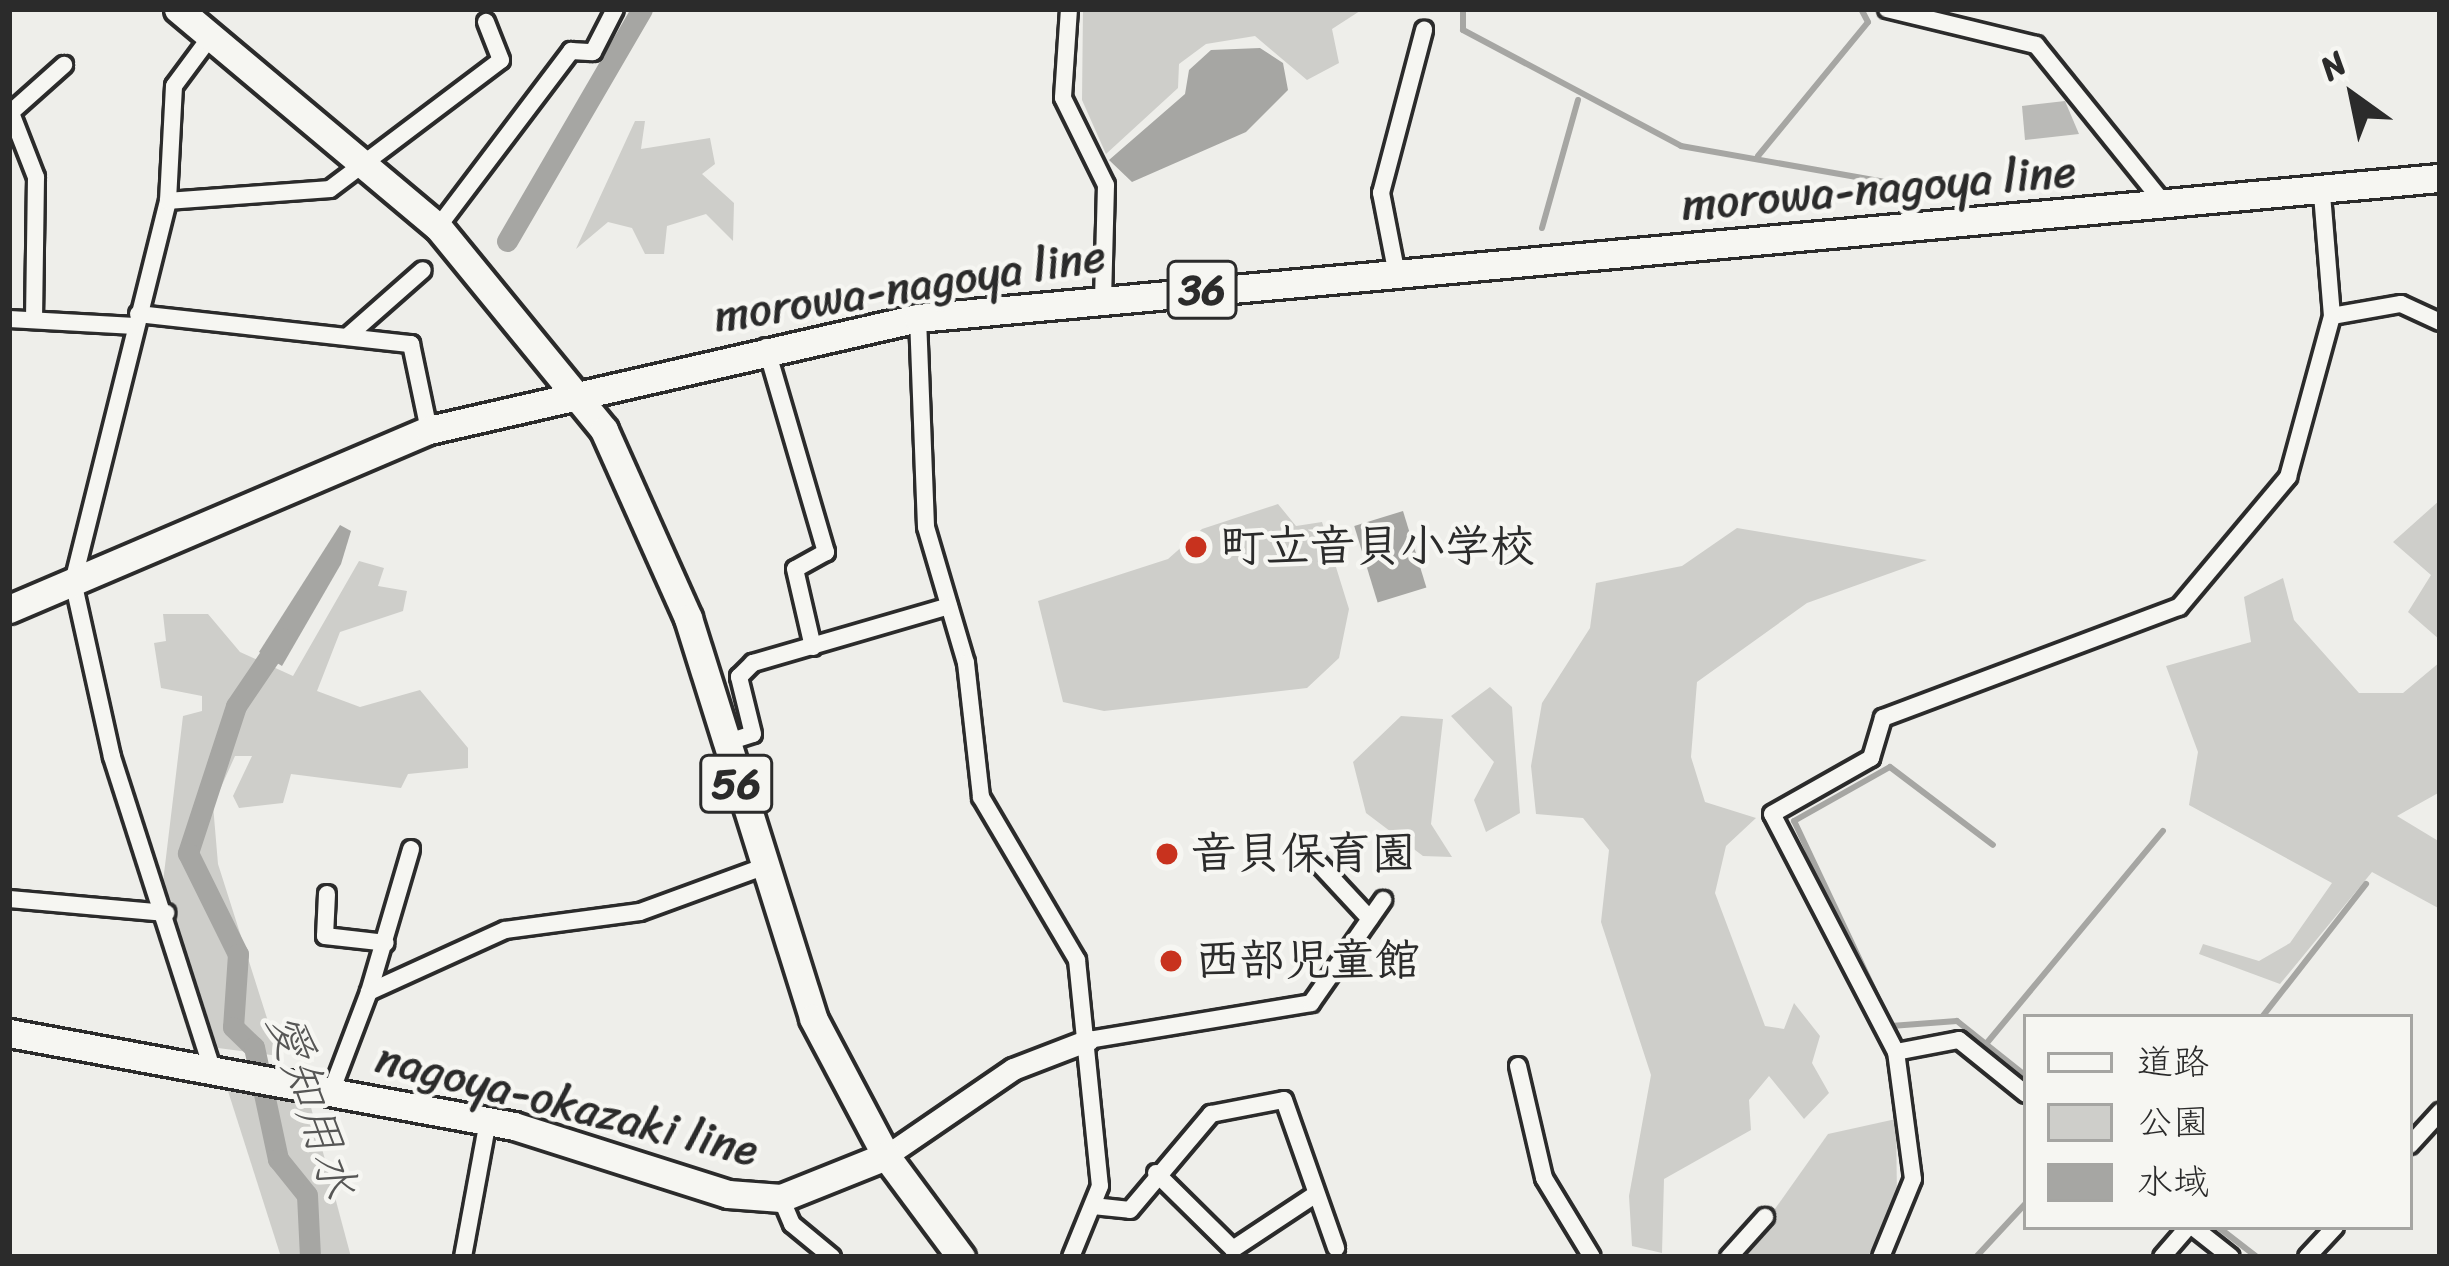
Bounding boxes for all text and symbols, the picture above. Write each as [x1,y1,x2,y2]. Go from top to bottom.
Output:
text: N [2308,35,2359,96]
north arrow [2293,36,2413,156]
street label: morowa-nagoya line [1680,145,2078,233]
street label: morowa-nagoya line [710,229,1110,345]
road number: 36 [1166,254,1238,326]
place label: 町立音貝小学校 [1220,520,1535,574]
marker: 町立音貝小学校 [1183,534,1209,560]
road number: 56 [697,748,775,820]
place label: 音貝保育園 [1191,827,1416,881]
marker: 音貝保育園 [1154,841,1180,867]
place label: 西部児童館 [1195,934,1420,988]
marker: 西部児童館 [1158,948,1184,974]
water label: 愛知用水 [256,1005,370,1205]
legend [2023,1014,2413,1230]
text: 道路 [2137,1030,2209,1094]
street label: nagoya-okazaki line [370,1031,764,1179]
text: 公園 [2137,1090,2209,1154]
text: 水域 [2137,1150,2209,1214]

